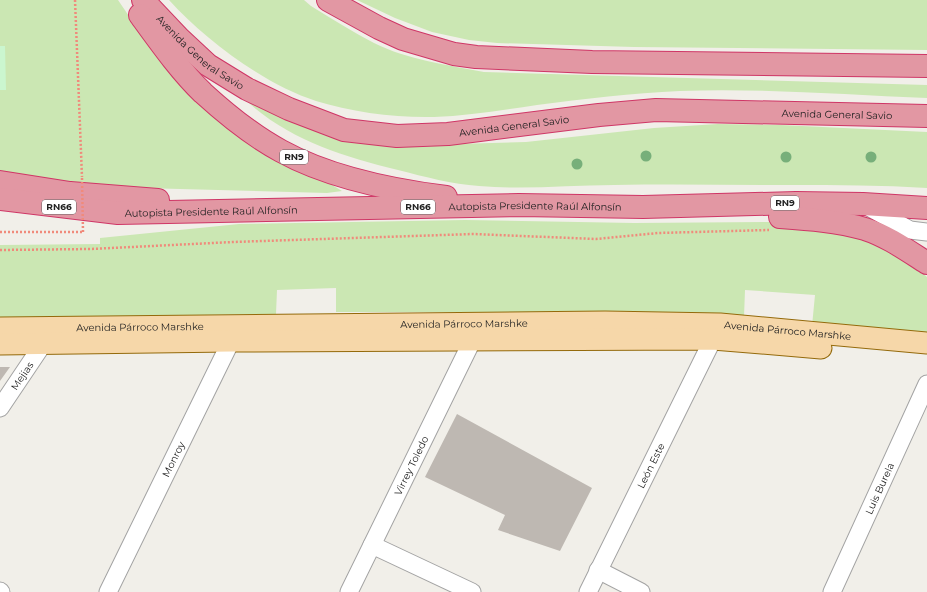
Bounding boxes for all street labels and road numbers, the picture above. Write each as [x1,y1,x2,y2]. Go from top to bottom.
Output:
street label: Avenida General Savio [153,12,246,93]
street label: Avenida General Savio [781,107,893,122]
street label: Avenida General Savio [458,113,570,140]
road number: RN9 [280,150,308,164]
road number: RN9 [771,196,799,210]
street label: Autopista Presidente Raúl Alfonsín [448,199,622,214]
road number: RN66 [42,200,76,214]
road number: RN66 [401,200,435,214]
street label: Autopista Presidente Raúl Alfonsín [124,203,298,220]
street label: Avenida Párroco Marshke [400,317,528,331]
street label: Avenida Párroco Marshke [724,318,852,343]
street label: Avenida Párroco Marshke [76,320,204,334]
street label: Mejias [8,359,36,393]
street label: Virrey Toledo [391,434,432,498]
street label: Monroy [159,439,188,479]
street label: León Este [634,441,668,491]
street label: Luis Burela [862,461,897,517]

